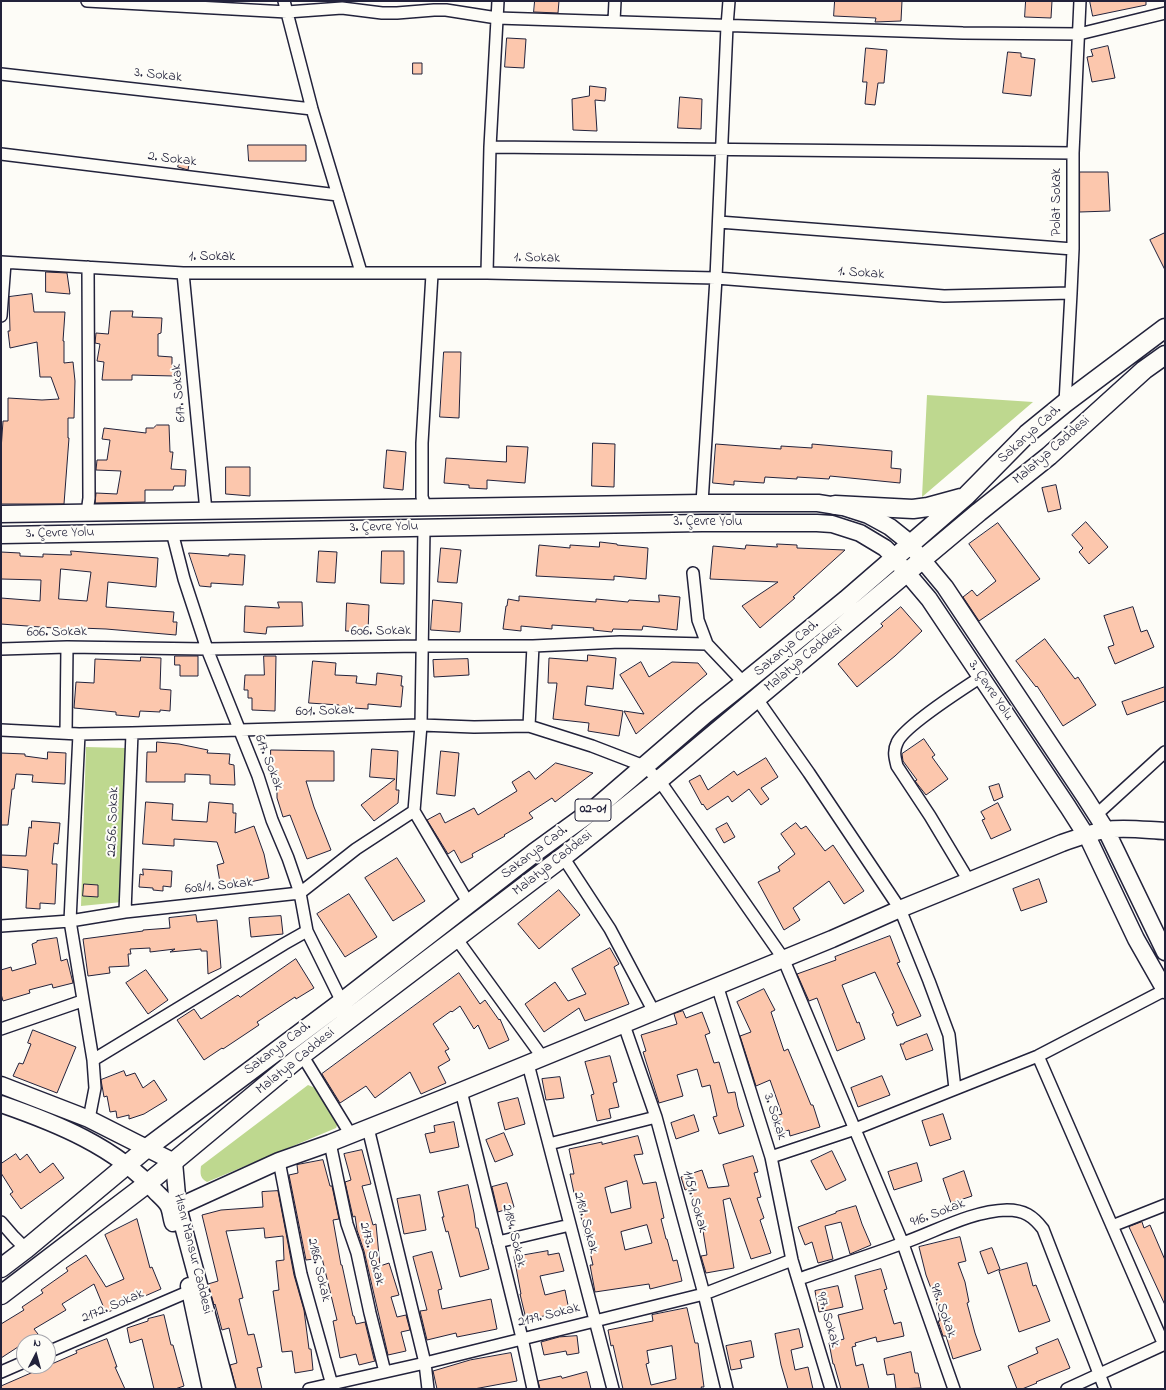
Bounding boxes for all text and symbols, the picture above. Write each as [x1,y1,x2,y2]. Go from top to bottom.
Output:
street label: 3. Sokak [133,65,183,87]
street label: 2. Sokak [147,149,197,171]
street label: Polat Sokak [1050,168,1066,236]
street label: 1. Sokak [189,250,235,266]
street label: 1. Sokak [514,250,560,268]
street label: 1. Sokak [837,264,885,284]
street label: 617. Sokak [169,363,191,423]
street label: Sakarya Cad. [995,402,1065,468]
street label: Malatya Caddesi [1010,413,1094,489]
street label: 3. Çevre Yolu [674,515,742,531]
street label: 3. Çevre Yolu [349,519,419,537]
street label: 3. Çevre Yolu [25,525,95,543]
street label: Sakarya Cad. [751,617,823,681]
street label: Malatya Caddesi [762,622,846,696]
street label: 606. Sokak [351,623,411,641]
street label: 606. Sokak [27,624,87,642]
street label: 3. Çevre Yolu [964,658,1016,724]
street label: 601. Sokak [295,703,355,721]
street label: 617. Sokak [250,733,286,793]
street label: 2256. Sokak [104,787,124,857]
road number: 02-01 [575,799,611,821]
street label: Sakarya Cad. [498,822,572,884]
street label: Malatya Caddesi [510,828,596,900]
street label: 608/1. Sokak [184,875,254,899]
street label: Sakarya Cad. [241,1018,315,1080]
street label: Malatya Caddesi [253,1025,339,1099]
street label: 3. Sokak [759,1092,789,1142]
street label: 1151. Sokak [678,1169,710,1235]
street label: 2181. Sokak [569,1190,601,1256]
street label: Hısnı Mansur Caddesi [169,1192,215,1316]
street label: 916. Sokak [908,1196,968,1232]
street label: 2184. Sokak [497,1203,529,1269]
street label: 2173. Sokak [354,1220,388,1288]
street label: 2186. Sokak [303,1237,333,1303]
street label: 918. Sokak [925,1282,959,1340]
street label: 2172. Sokak [79,1286,147,1328]
street label: 917. Sokak [811,1291,843,1349]
street label: 2179. Sokak [516,1300,582,1332]
north arrow [16,1334,56,1374]
text: N [33,1335,42,1351]

